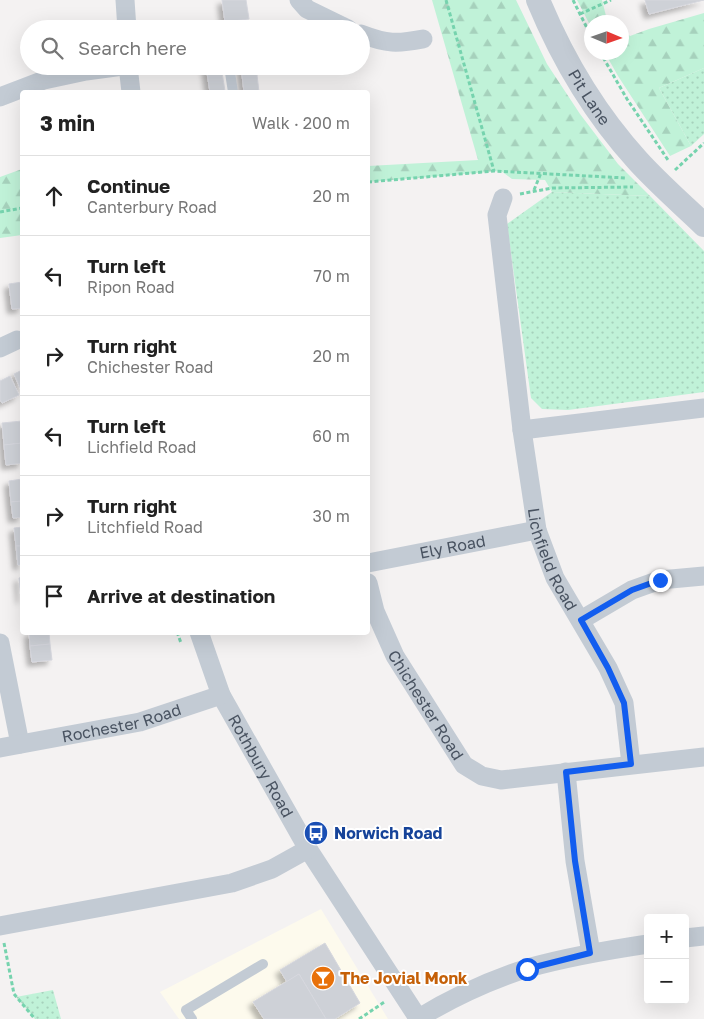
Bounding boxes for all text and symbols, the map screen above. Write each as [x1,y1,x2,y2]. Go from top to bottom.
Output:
north arrow [584,15,629,60]
search box [20,20,370,75]
icon: search [38,34,66,62]
text: Search here [78,36,187,59]
street label: Pit Lane [564,66,615,129]
text: 3 min [40,110,95,136]
text: Walk · 200 m [252,113,350,133]
text: Continue [87,174,170,197]
icon: ahead [40,182,68,210]
text: 20 m [313,186,350,206]
text: Canterbury Road [87,197,217,217]
text: Turn left [87,254,166,277]
icon: left [40,262,68,290]
text: 70 m [313,266,350,286]
text: Ripon Road [87,277,175,297]
text: Turn right [87,334,177,357]
icon: right [40,342,68,370]
text: 20 m [313,346,350,366]
text: Chichester Road [87,357,213,377]
text: Turn left [87,414,166,437]
icon: left [40,422,68,450]
text: 60 m [312,426,350,446]
text: Lichfield Road [87,437,196,457]
text: Turn right [87,494,177,517]
icon: right [40,502,68,530]
text: 30 m [313,506,350,526]
street label: Lichfield Road [524,506,582,614]
text: Litchfield Road [87,517,203,537]
street label: Ely Road [418,530,487,563]
route end [649,569,672,592]
icon: arrive [40,582,68,610]
text: Arrive at destination [87,584,275,607]
street label: Chichester Road [384,646,468,764]
street label: Rochester Road [60,699,184,746]
street label: Rothbury Road [224,711,298,821]
bus stop icon: Norwich Road [303,820,329,846]
place label: Norwich Road [334,823,443,843]
map controls [644,914,689,1004]
button: + [644,914,689,959]
route start [516,958,539,981]
button: − [644,959,689,1004]
bar icon: The Jovial Monk [310,965,336,991]
place label: The Jovial Monk [340,968,468,988]

